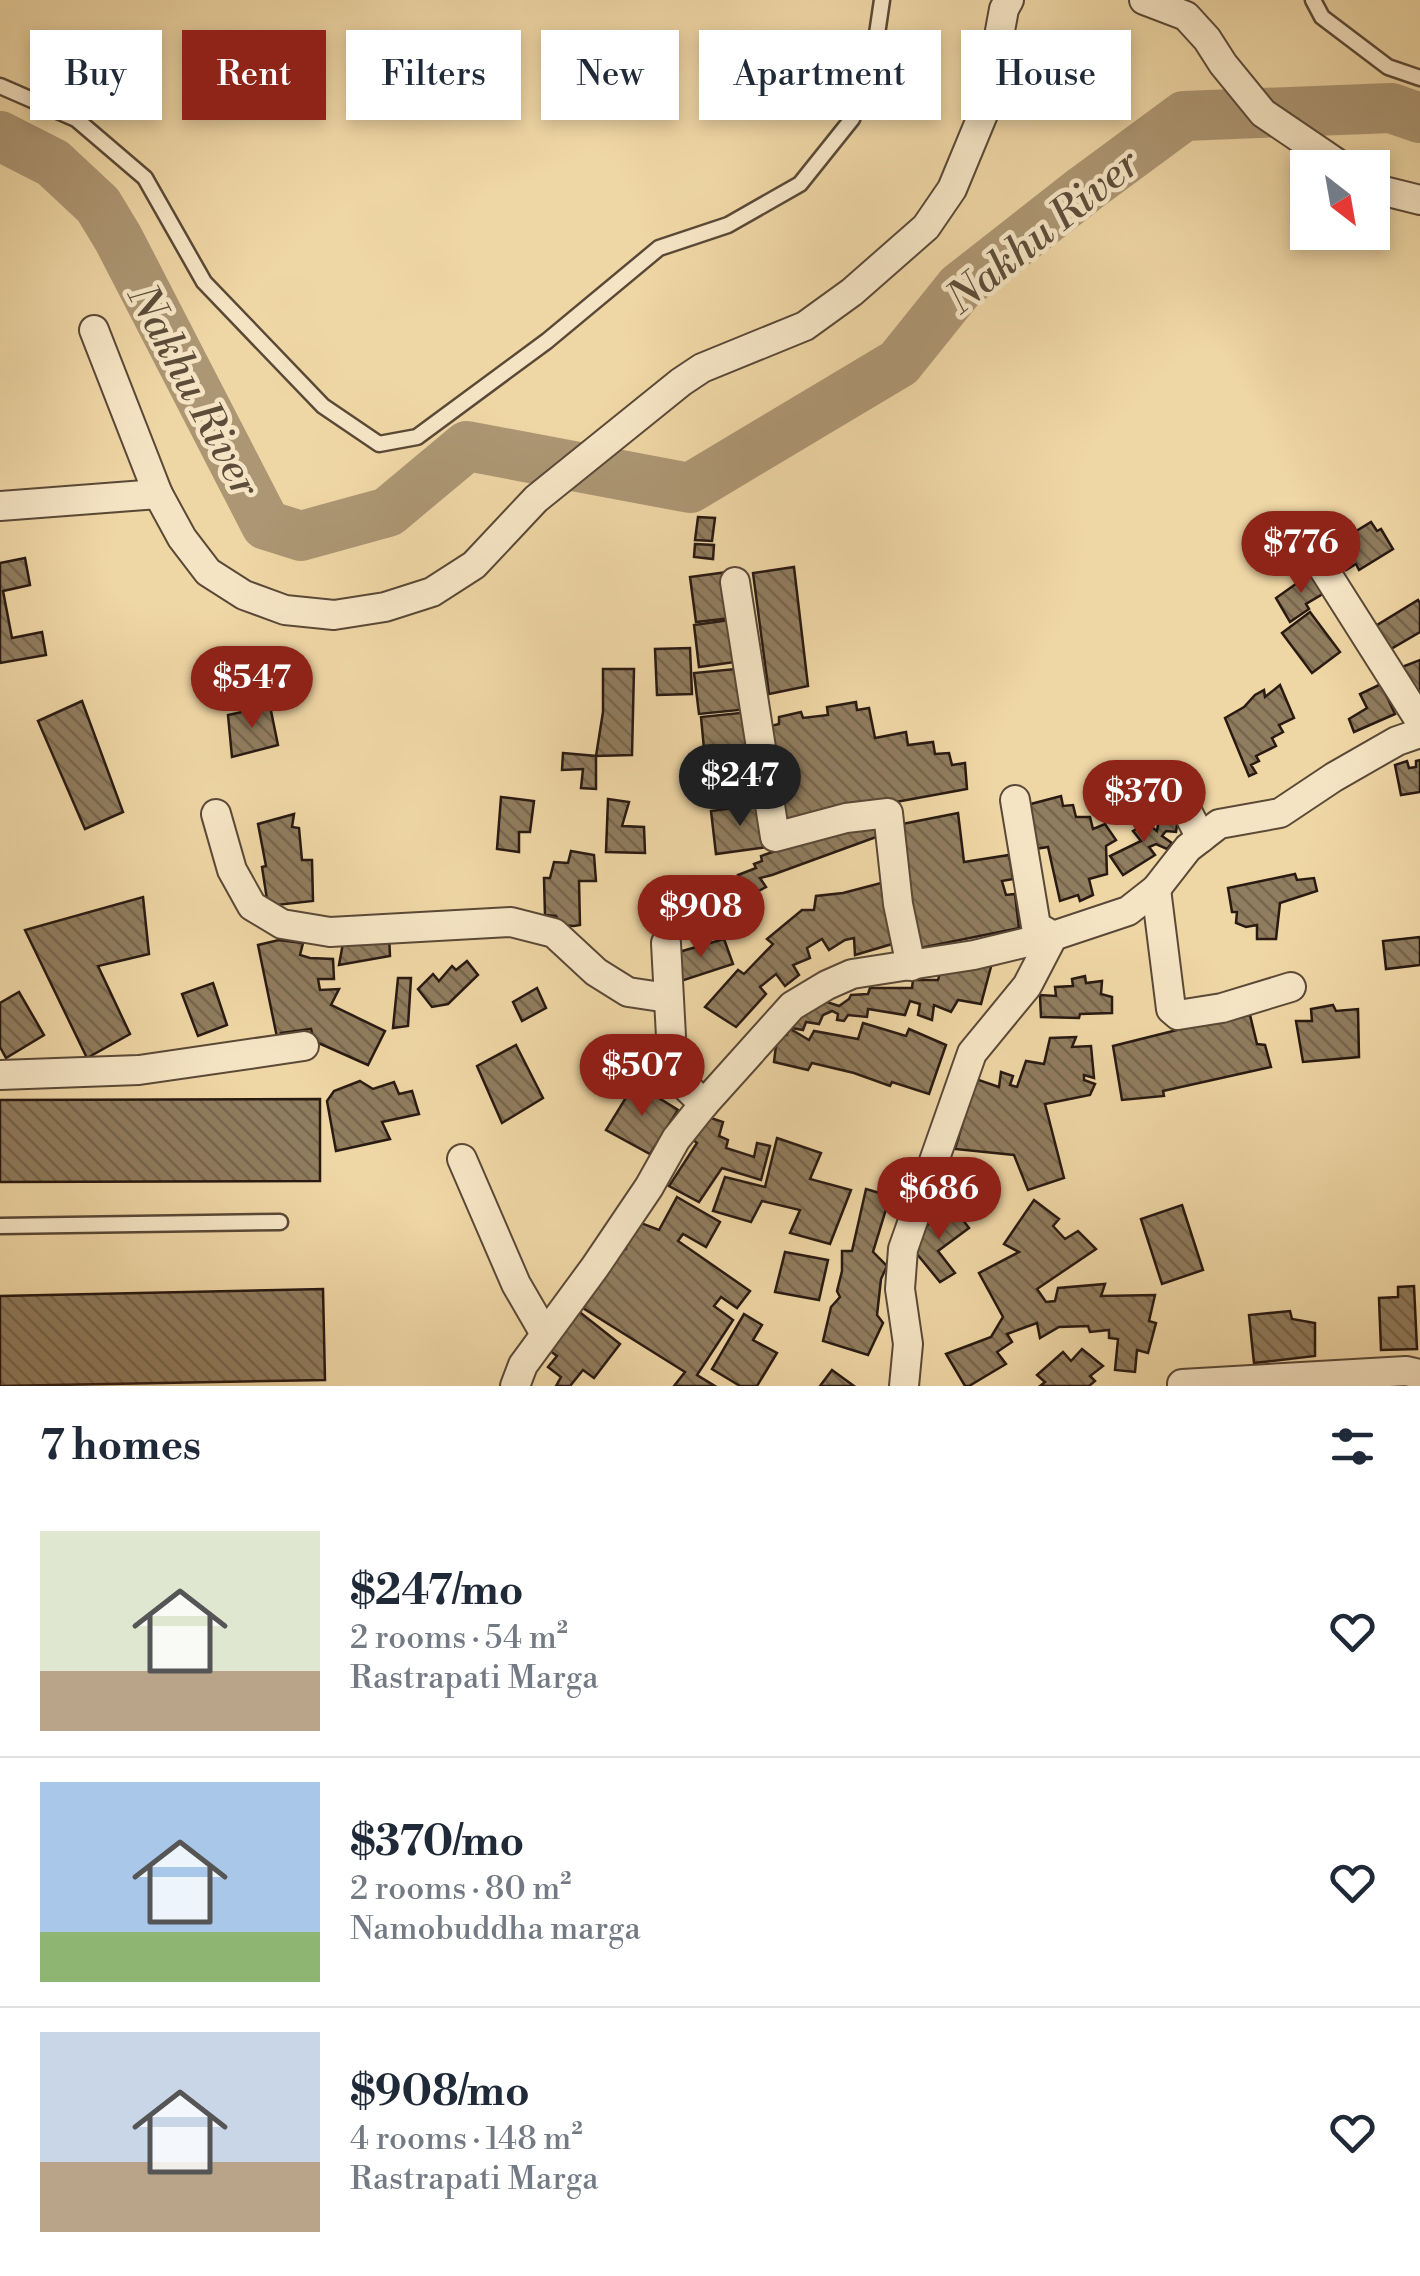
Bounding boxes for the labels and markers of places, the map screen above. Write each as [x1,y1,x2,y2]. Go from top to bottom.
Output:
pin: $776 [1242,511,1360,596]
pin: $547 [193,646,311,731]
pin: $247 [681,744,799,829]
pin: $370 [1085,760,1203,845]
pin: $908 [642,875,760,960]
pin: $507 [583,1034,701,1119]
pin: $686 [880,1157,998,1242]

